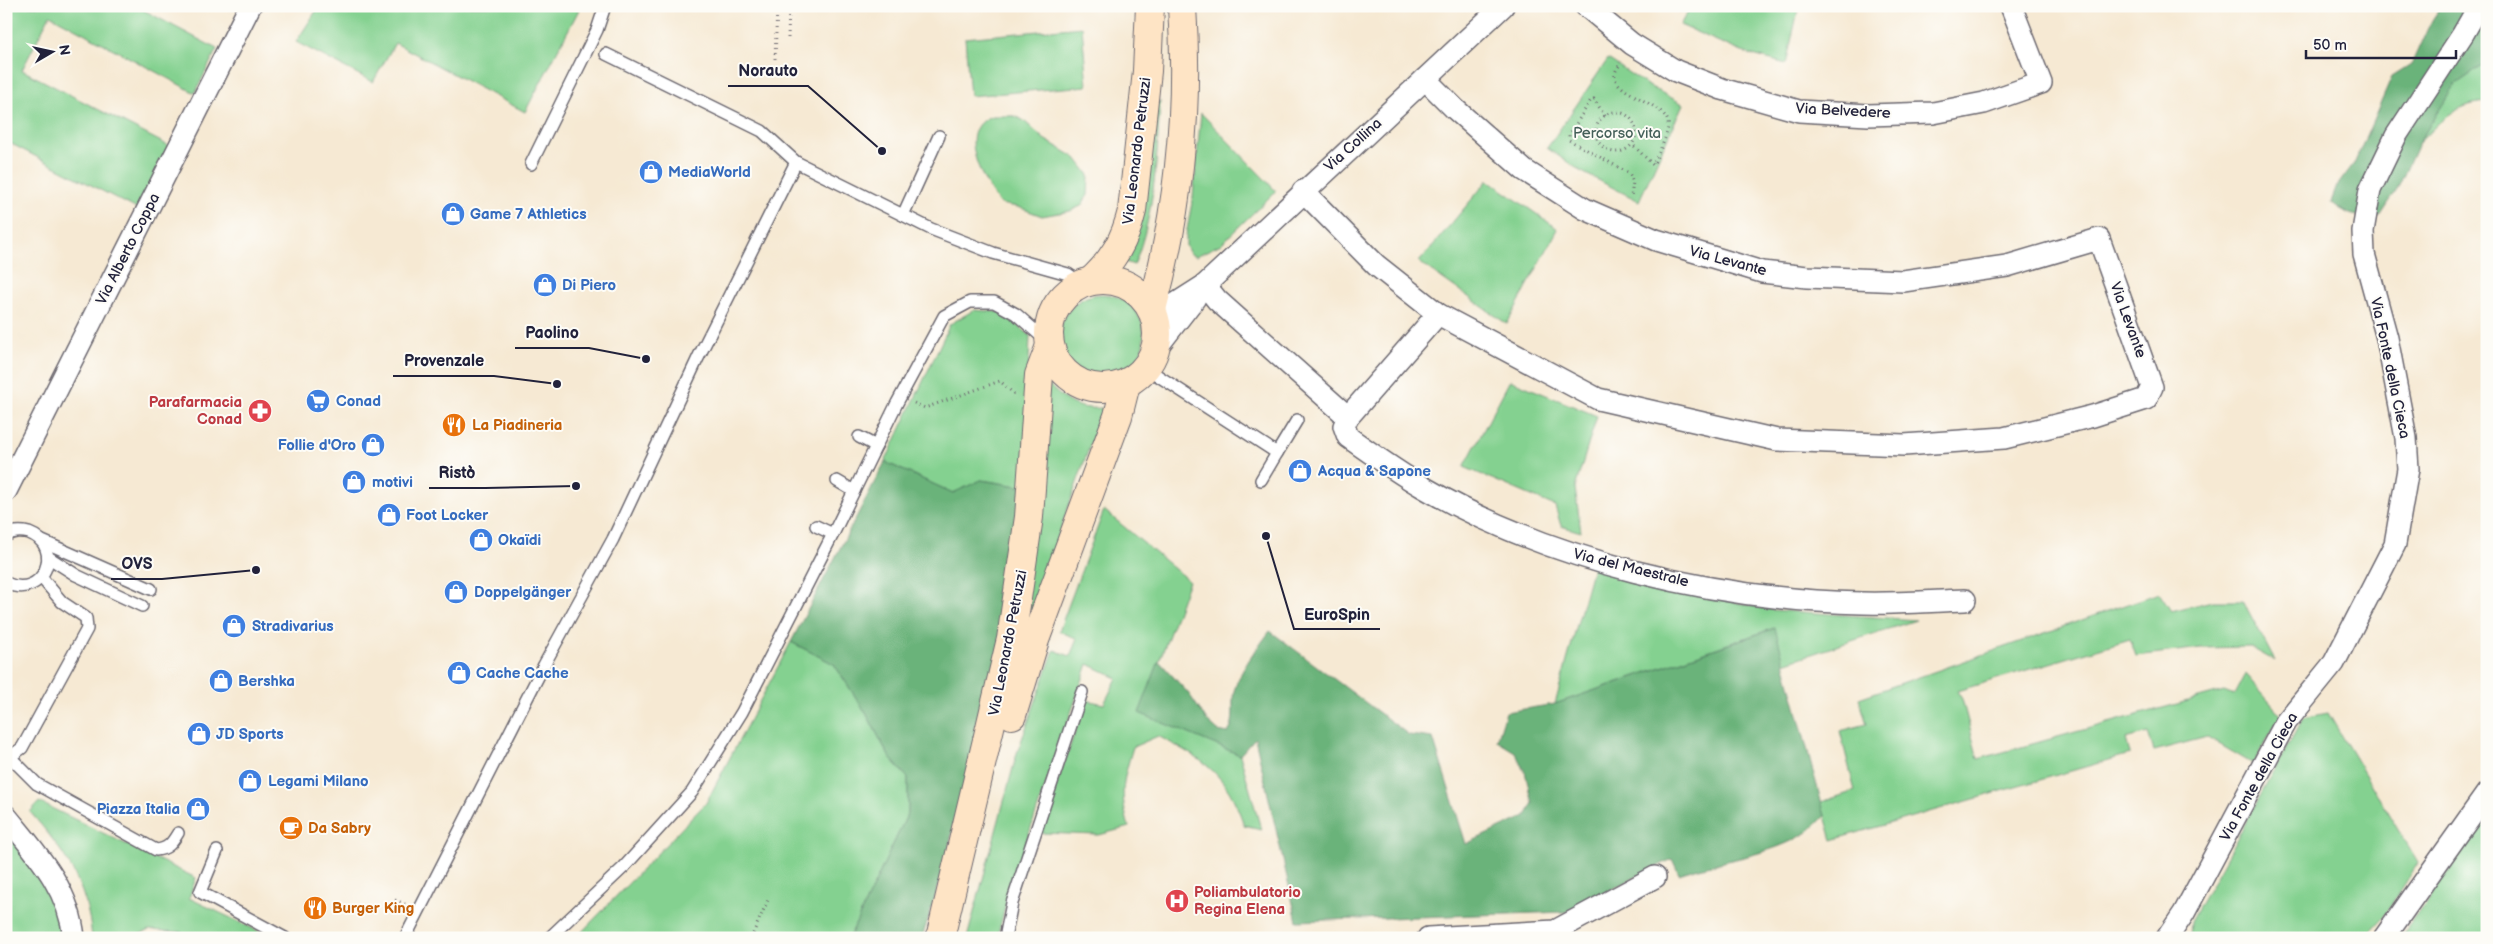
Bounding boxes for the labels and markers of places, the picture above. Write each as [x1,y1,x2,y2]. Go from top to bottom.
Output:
callout: Norauto [728,55,808,86]
shop icon: MediaWorld [638,159,664,185]
place label: MediaWorld [668,163,751,182]
shop icon: Game 7 Athletics [440,201,466,227]
place label: Game 7 Athletics [470,205,587,224]
shop icon: Di Piero [532,272,558,298]
place label: Di Piero [562,276,616,295]
callout: Paolino [515,317,589,348]
callout: Provenzale [393,345,494,376]
supermarket icon: Conad [305,388,331,414]
place label: Conad [336,392,381,411]
place label: Parafarmacia Conad [149,393,242,429]
pharmacy icon: Parafarmacia Conad [247,398,273,424]
restaurant icon: La Piadineria [441,412,467,438]
place label: La Piadineria [472,416,562,435]
shop icon: Follie d'Oro [360,432,386,458]
place label: Follie d'Oro [278,436,356,455]
callout: Ristò [429,457,485,488]
shop icon: Acqua & Sapone [1287,458,1313,484]
place label: Acqua & Sapone [1317,462,1431,481]
shop icon: motivi [341,469,367,495]
place label: motivi [372,473,413,492]
shop icon: Foot Locker [376,502,402,528]
place label: Foot Locker [406,506,489,525]
shop icon: Okaïdi [468,527,494,553]
place label: Okaïdi [498,531,541,550]
callout: OVS [111,548,162,579]
shop icon: Doppelgänger [443,579,469,605]
place label: Doppelgänger [474,583,572,602]
callout: EuroSpin [1294,598,1380,629]
shop icon: Stradivarius [221,613,247,639]
place label: Stradivarius [252,617,334,636]
shop icon: Cache Cache [446,660,472,686]
place label: Cache Cache [476,664,569,683]
shop icon: Bershka [208,668,234,694]
place label: Bershka [238,672,295,691]
shop icon: JD Sports [186,721,212,747]
place label: JD Sports [216,725,284,744]
shop icon: Legami Milano [237,768,263,794]
place label: Legami Milano [268,772,369,791]
shop icon: Piazza Italia [185,796,211,822]
place label: Piazza Italia [97,800,180,819]
cafe icon: Da Sabry [278,815,304,841]
place label: Da Sabry [308,819,371,838]
place label: Poliambulatorio Regina Elena [1194,883,1301,919]
hospital icon: Poliambulatorio Regina Elena [1164,888,1190,914]
restaurant icon: Burger King [302,895,328,921]
place label: Burger King [332,899,414,918]

